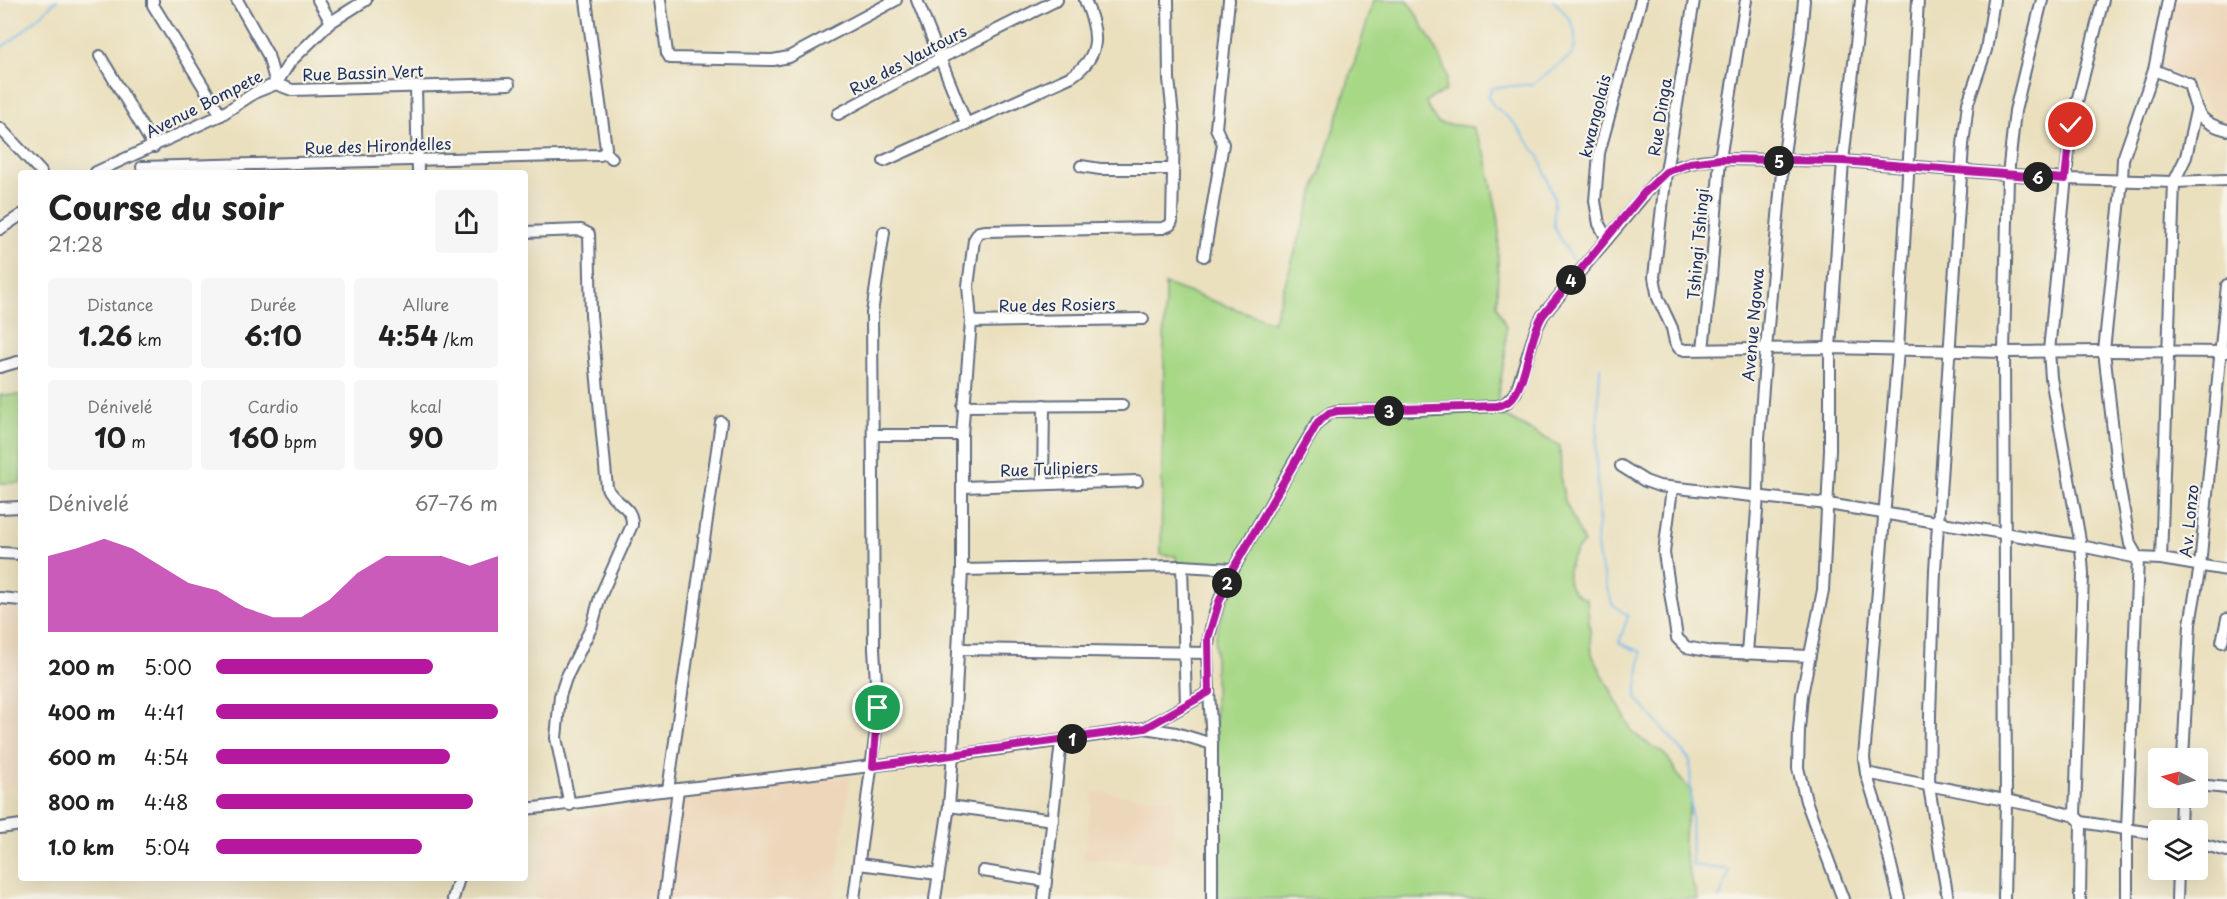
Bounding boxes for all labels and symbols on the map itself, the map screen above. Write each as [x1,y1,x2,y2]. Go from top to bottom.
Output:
street label: Rue des Vautours [845,18,970,100]
street label: Rue Bassin Vert [302,58,425,86]
street label: Avenue Bompete [141,63,267,143]
street label: kwangolais [1572,72,1616,160]
street label: Rue Dinga [1641,76,1677,158]
pin [2045,99,2096,150]
street label: Rue des Hirondelles [304,130,452,160]
pin: 5 [1764,146,1794,176]
pin: 6 [2023,162,2053,192]
street label: Tshingi Tshingi [1680,187,1714,301]
pin: 4 [1556,265,1586,295]
street label: Avenue Ngowa [1735,267,1769,382]
street label: Rue des Rosiers [998,291,1116,317]
pin: 3 [1374,396,1404,426]
street label: Rue Tulipiers [999,454,1098,482]
street label: Av. Lonzo [2172,483,2204,559]
pin: 2 [1212,568,1242,598]
pin [852,682,903,733]
pin: 1 [1057,724,1087,754]
north arrow [2148,748,2208,808]

